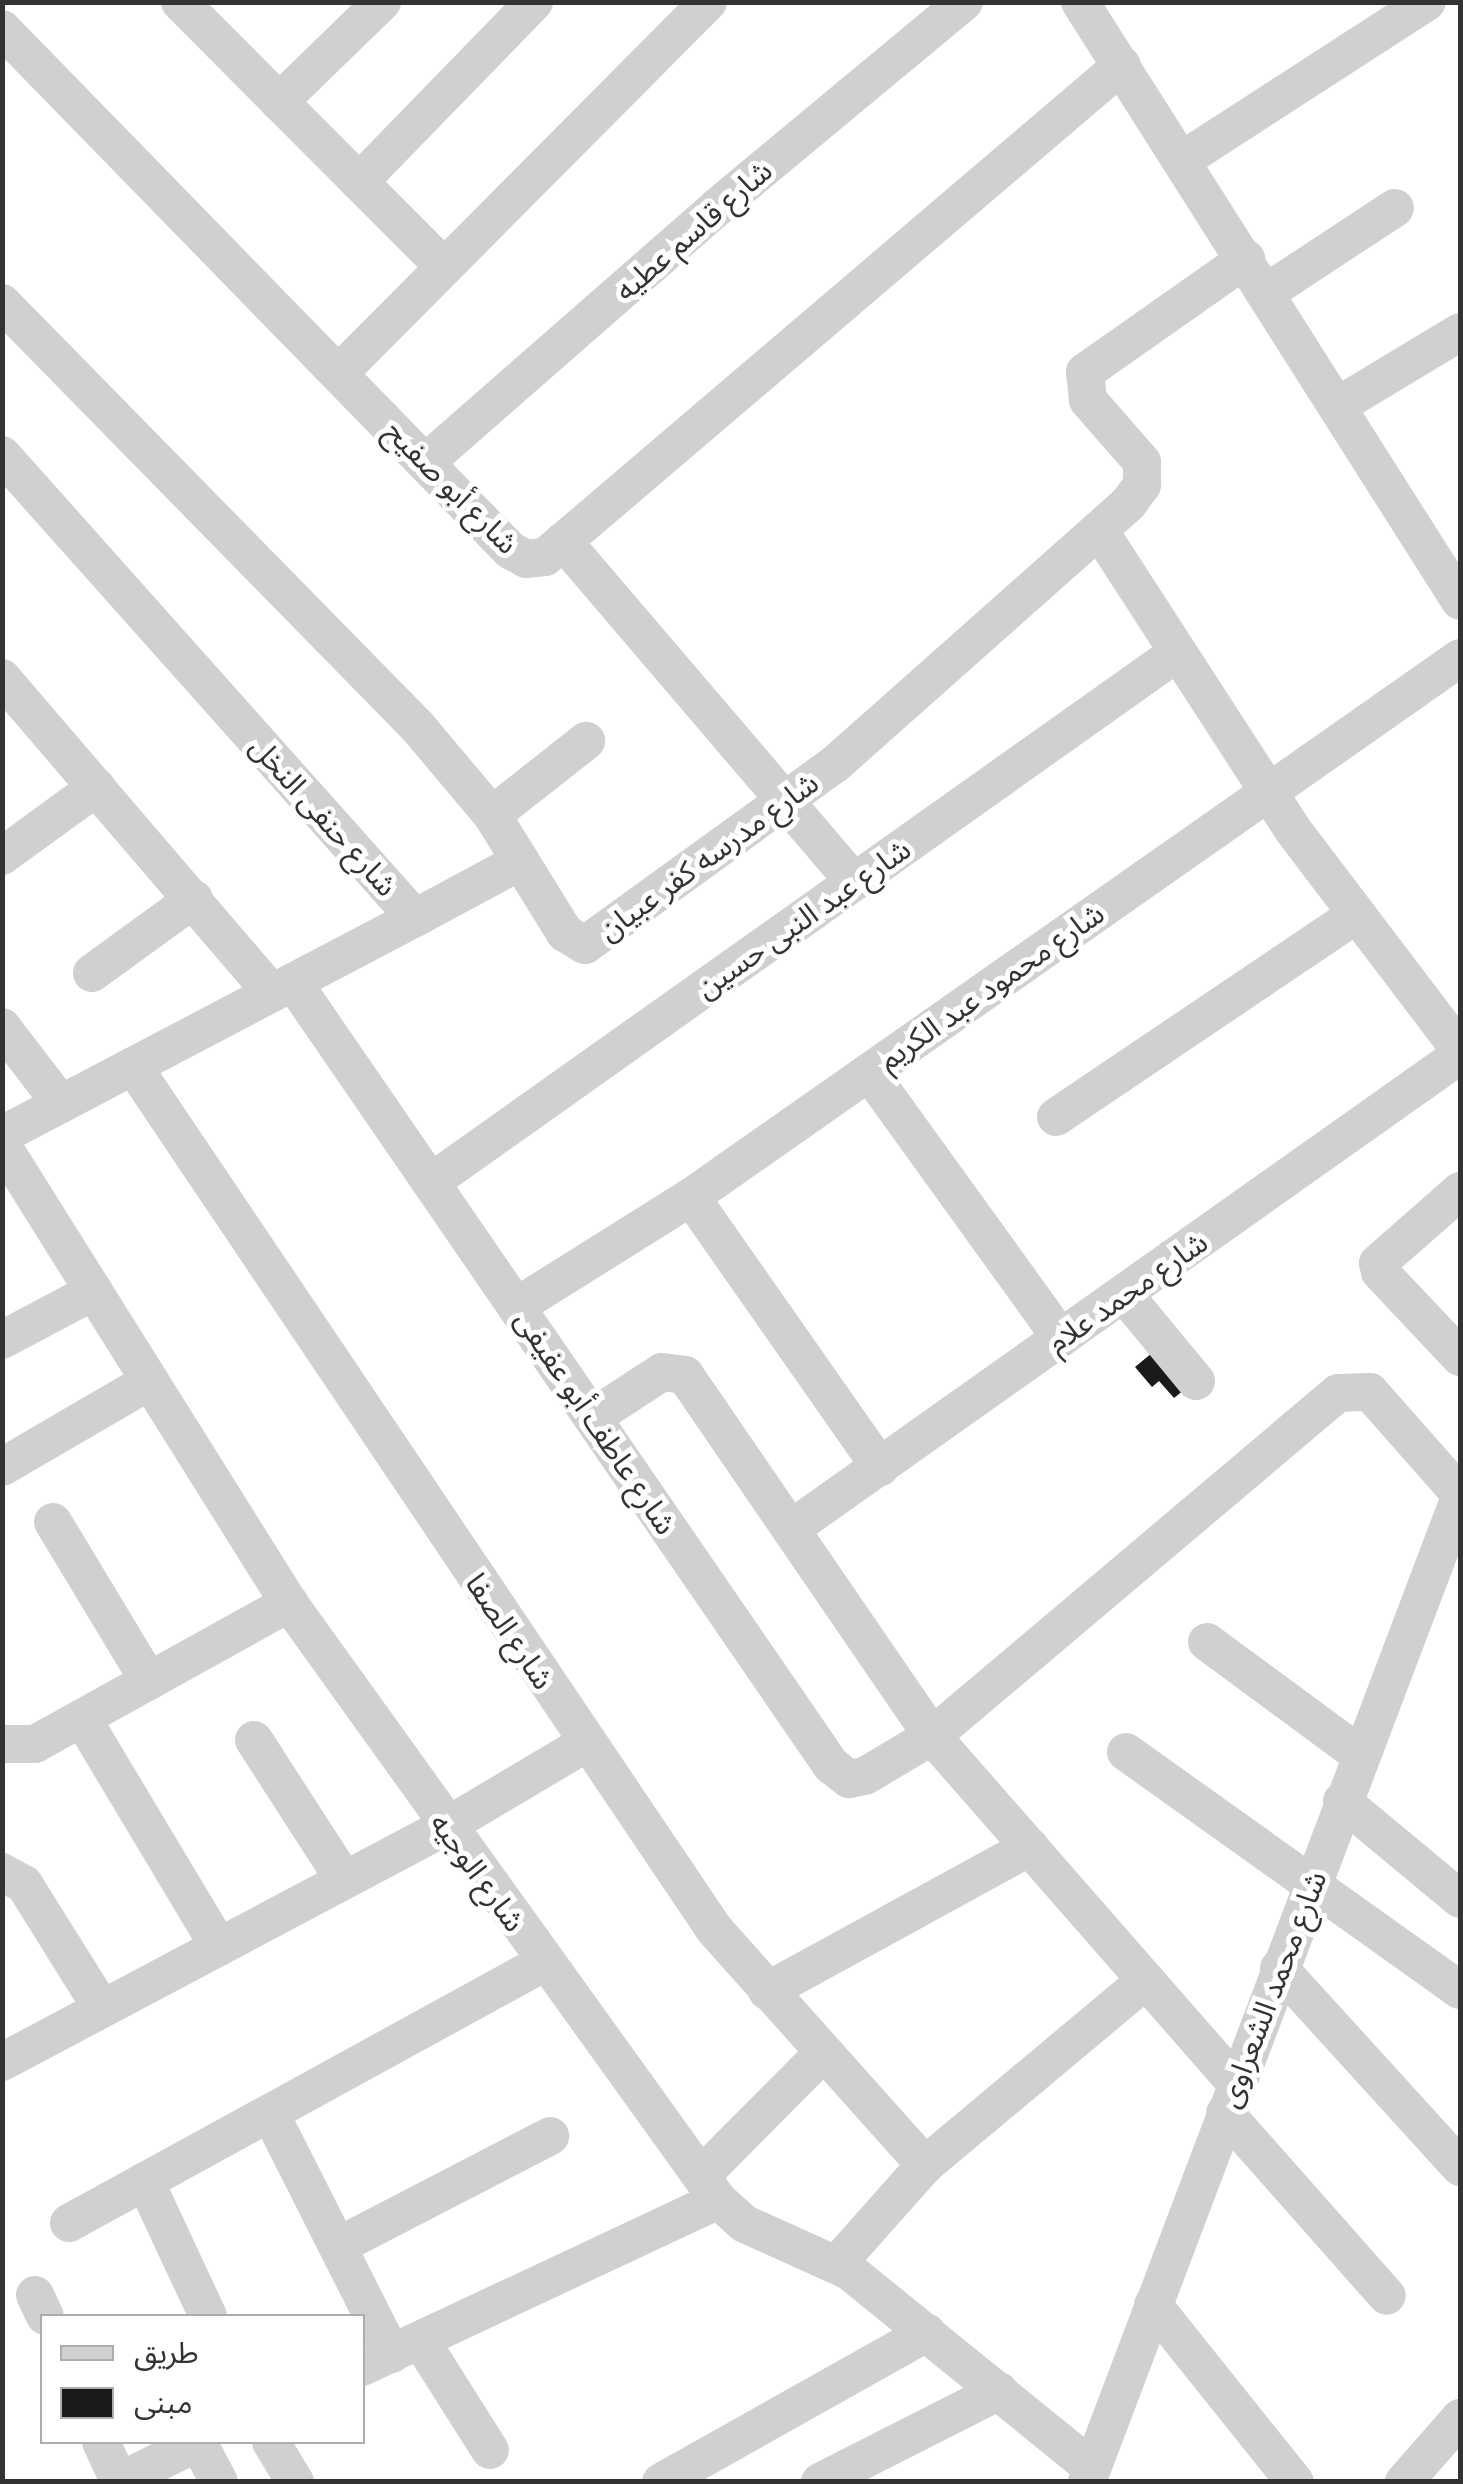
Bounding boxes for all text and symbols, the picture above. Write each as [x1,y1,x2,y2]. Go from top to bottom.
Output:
street label: شارع قاسم عطيه [607,152,779,308]
street label: شارع أبو صفيح [378,413,526,561]
street label: شارع حنفى النخل [243,729,405,903]
street label: شارع مدرسه كفر عبيان [591,764,825,948]
street label: شارع عبد النبى حسين [689,831,917,1005]
street label: شارع محمود عبد الكريم [871,895,1111,1077]
street label: شارع محمد علام [1040,1224,1214,1360]
street label: شارع عاطف أبو عفيفى [508,1303,684,1541]
street label: شارع الصفا [458,1566,562,1696]
street label: شارع الوجيه [423,1806,533,1938]
street label: شارع محمد الشعراوى [1210,1866,1334,2112]
legend [40,2314,365,2444]
text: طريق [134,2329,199,2375]
text: مبنى [134,2379,192,2425]

